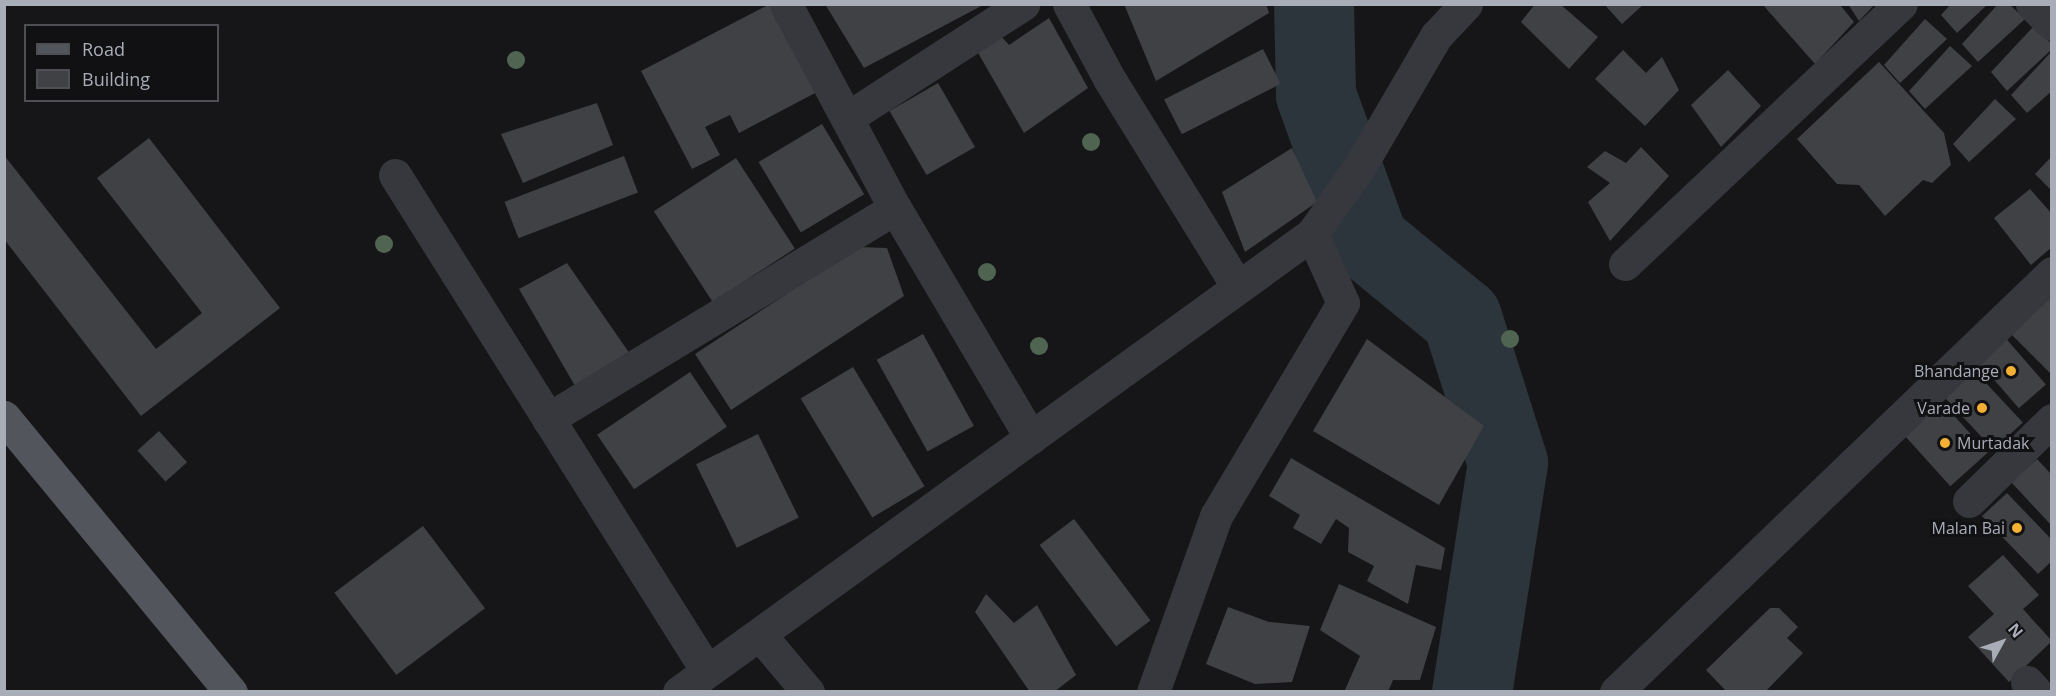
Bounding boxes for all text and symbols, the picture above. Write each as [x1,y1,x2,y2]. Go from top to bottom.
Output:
legend [24,24,219,102]
text: Road [82,37,125,61]
text: Building [82,67,150,91]
place label: Bhandange [1914,361,1999,381]
marker: Bhandange [2004,364,2018,378]
place label: Varade [1917,398,1970,418]
marker: Varade [1975,401,1989,415]
place label: Murtadak [1957,433,2029,453]
marker: Murtadak [1938,436,1952,450]
place label: Malan Bai [1932,518,2005,538]
marker: Malan Bai [2010,521,2024,535]
north arrow [1972,612,2032,672]
text: N [2003,618,2028,642]

